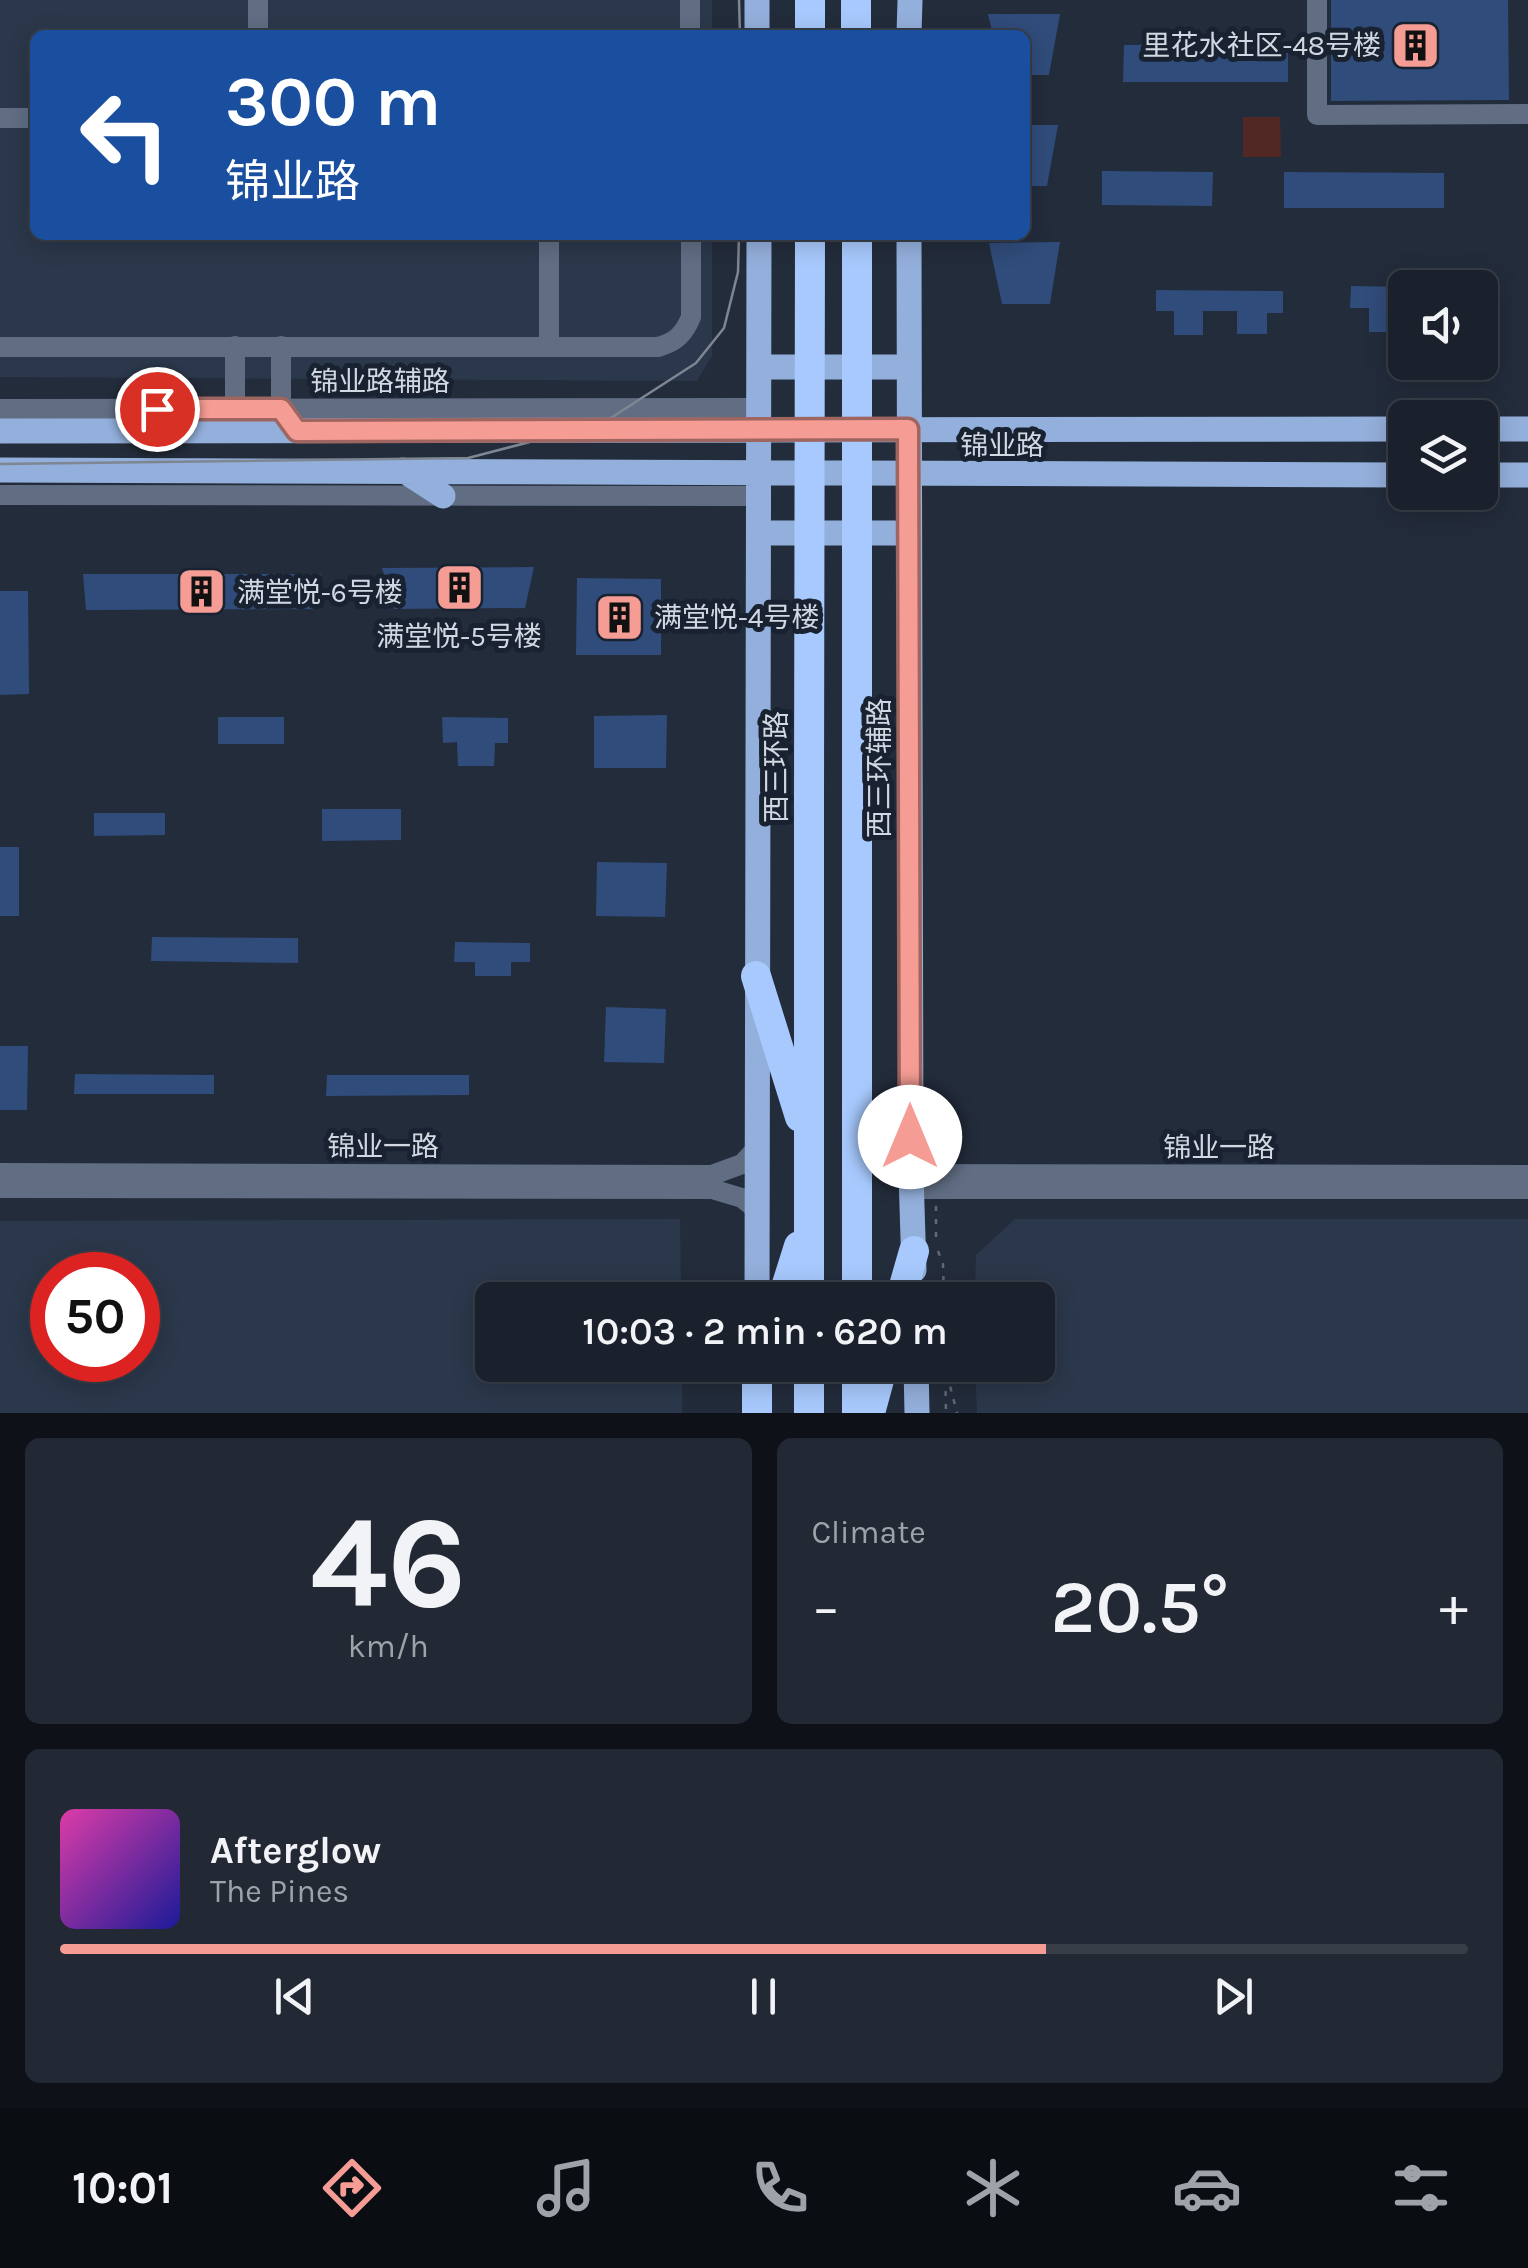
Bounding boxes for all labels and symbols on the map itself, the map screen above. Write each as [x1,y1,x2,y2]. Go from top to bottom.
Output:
building icon: 里花水社区-48号楼 [1390,19,1442,71]
place label: 里花水社区-48号楼 [1142,29,1381,62]
street label: 锦业路辅路 [310,365,450,398]
pin [115,367,200,452]
street label: 锦业路 [960,429,1044,462]
building icon: 满堂悦-5号楼 [433,562,485,614]
building icon: 满堂悦-6号楼 [176,566,228,618]
place label: 满堂悦-6号楼 [237,576,403,609]
building icon: 满堂悦-4号楼 [593,591,645,643]
place label: 满堂悦-4号楼 [654,601,819,634]
place label: 满堂悦-5号楼 [376,620,542,653]
street label: 西三环辅路 [863,698,896,838]
street label: 西三环路 [760,711,793,823]
position arrow [858,1085,962,1189]
street label: 锦业一路 [327,1130,439,1163]
street label: 锦业一路 [1163,1131,1275,1164]
speed limit sign: 50 [30,1252,160,1382]

